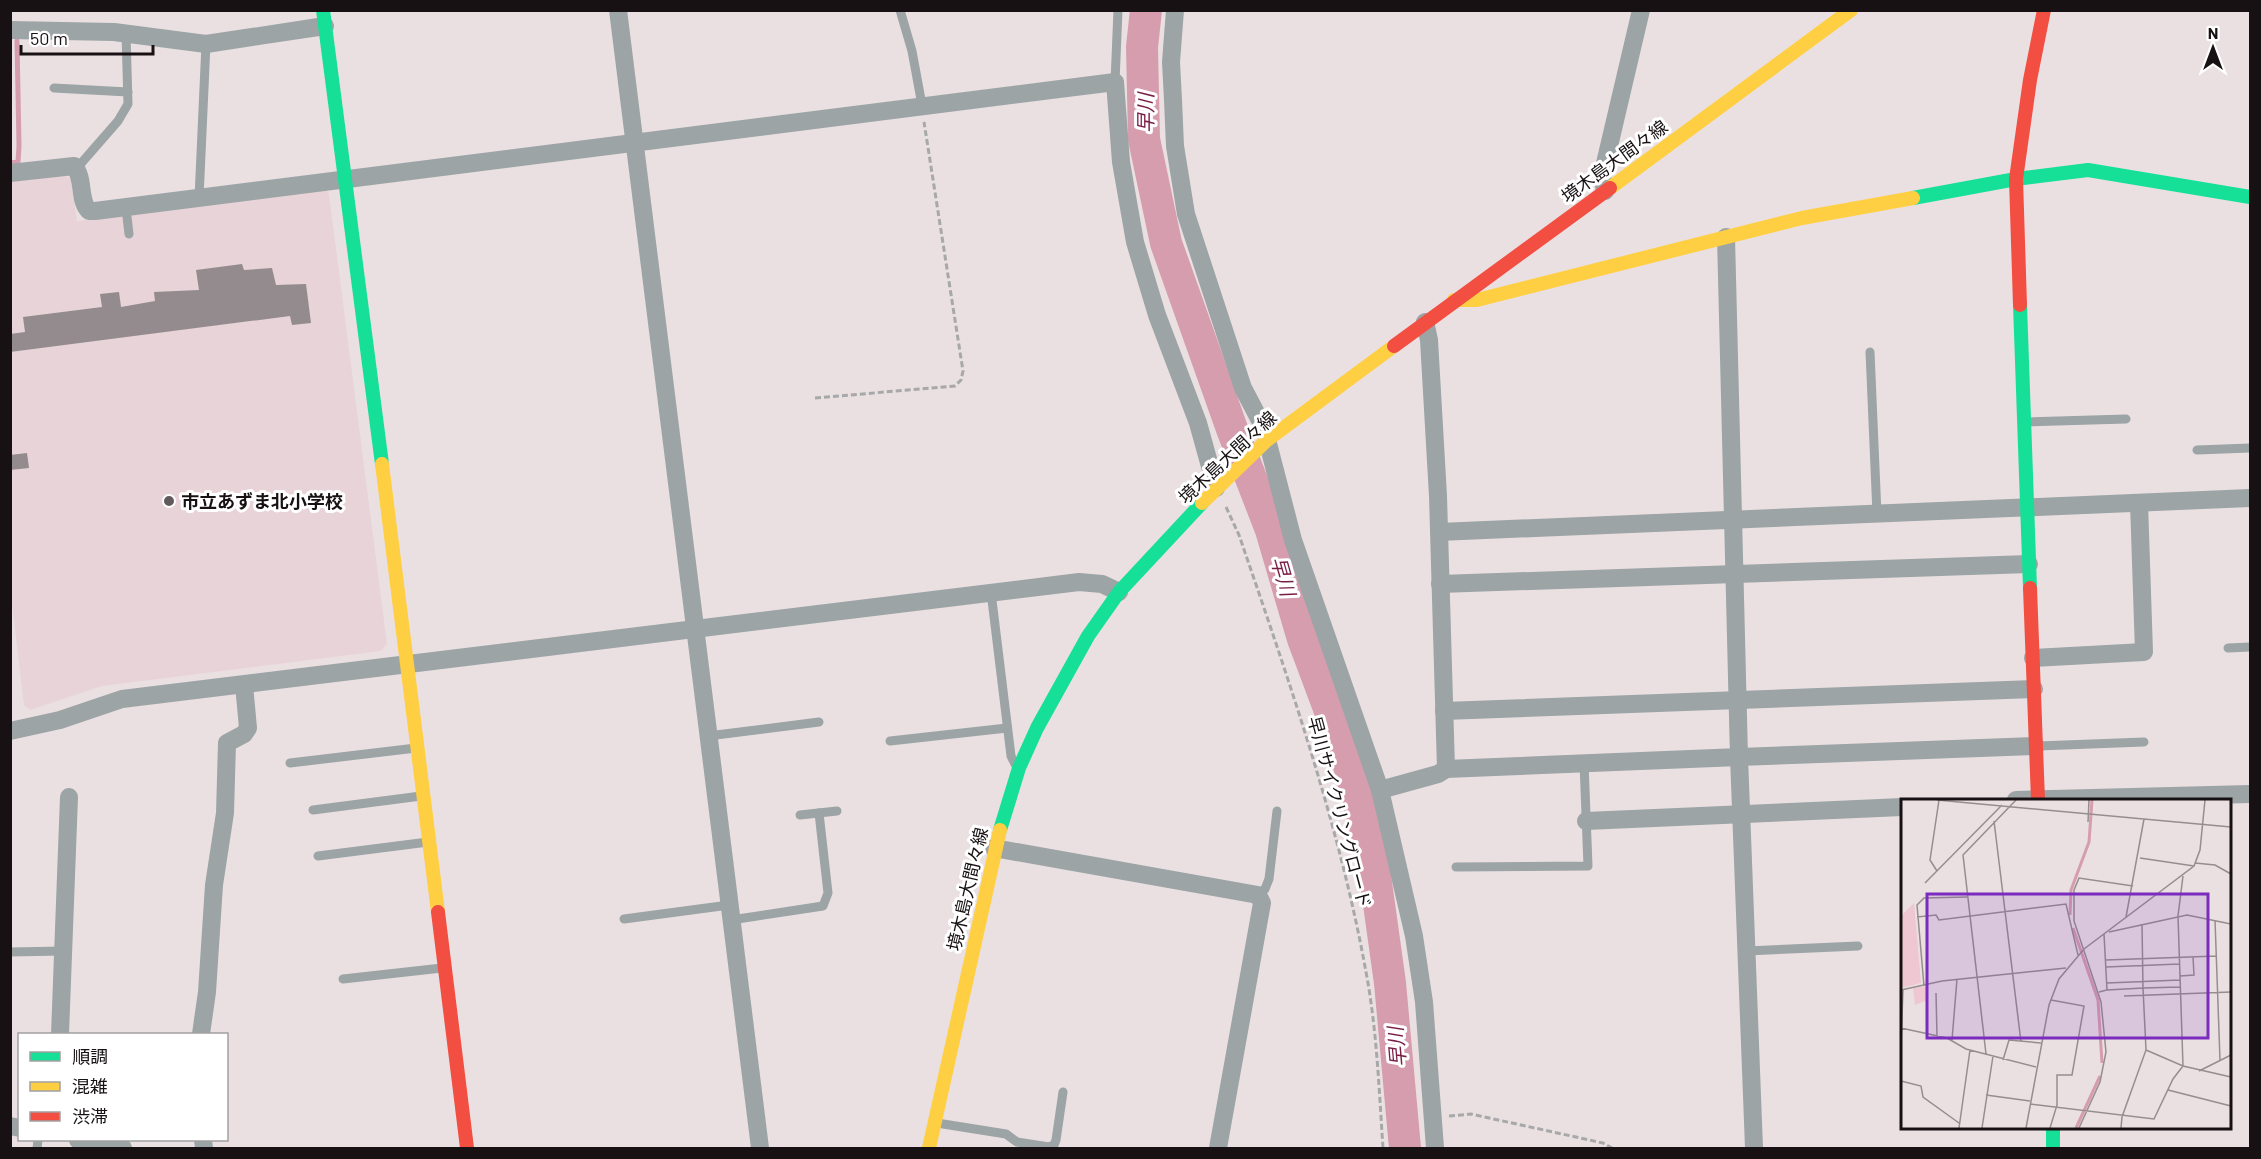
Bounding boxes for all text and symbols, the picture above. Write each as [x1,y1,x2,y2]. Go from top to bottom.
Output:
scale bar [21,18,153,56]
north arrow [2183,18,2243,78]
text: N [2208,23,2218,42]
text: 50 m [30,27,68,49]
water label: 早川 [1133,91,1157,133]
street label: 境木島大間々線 [1557,115,1671,207]
street label: 境木島大間々線 [1173,406,1281,508]
place label: 市立あずま北小学校 [181,490,343,512]
marker: 市立あずま北小学校 [162,494,176,508]
water label: 早川 [1267,553,1302,600]
street label: 早川サイクリングロード [1304,714,1376,910]
inset map [1901,799,2231,1129]
street label: 境木島大間々線 [942,825,992,953]
water label: 早川 [1382,1024,1410,1068]
legend [18,1033,228,1141]
text: 順調 [72,1045,108,1067]
text: 混雑 [72,1075,108,1097]
text: 渋滞 [72,1105,108,1127]

